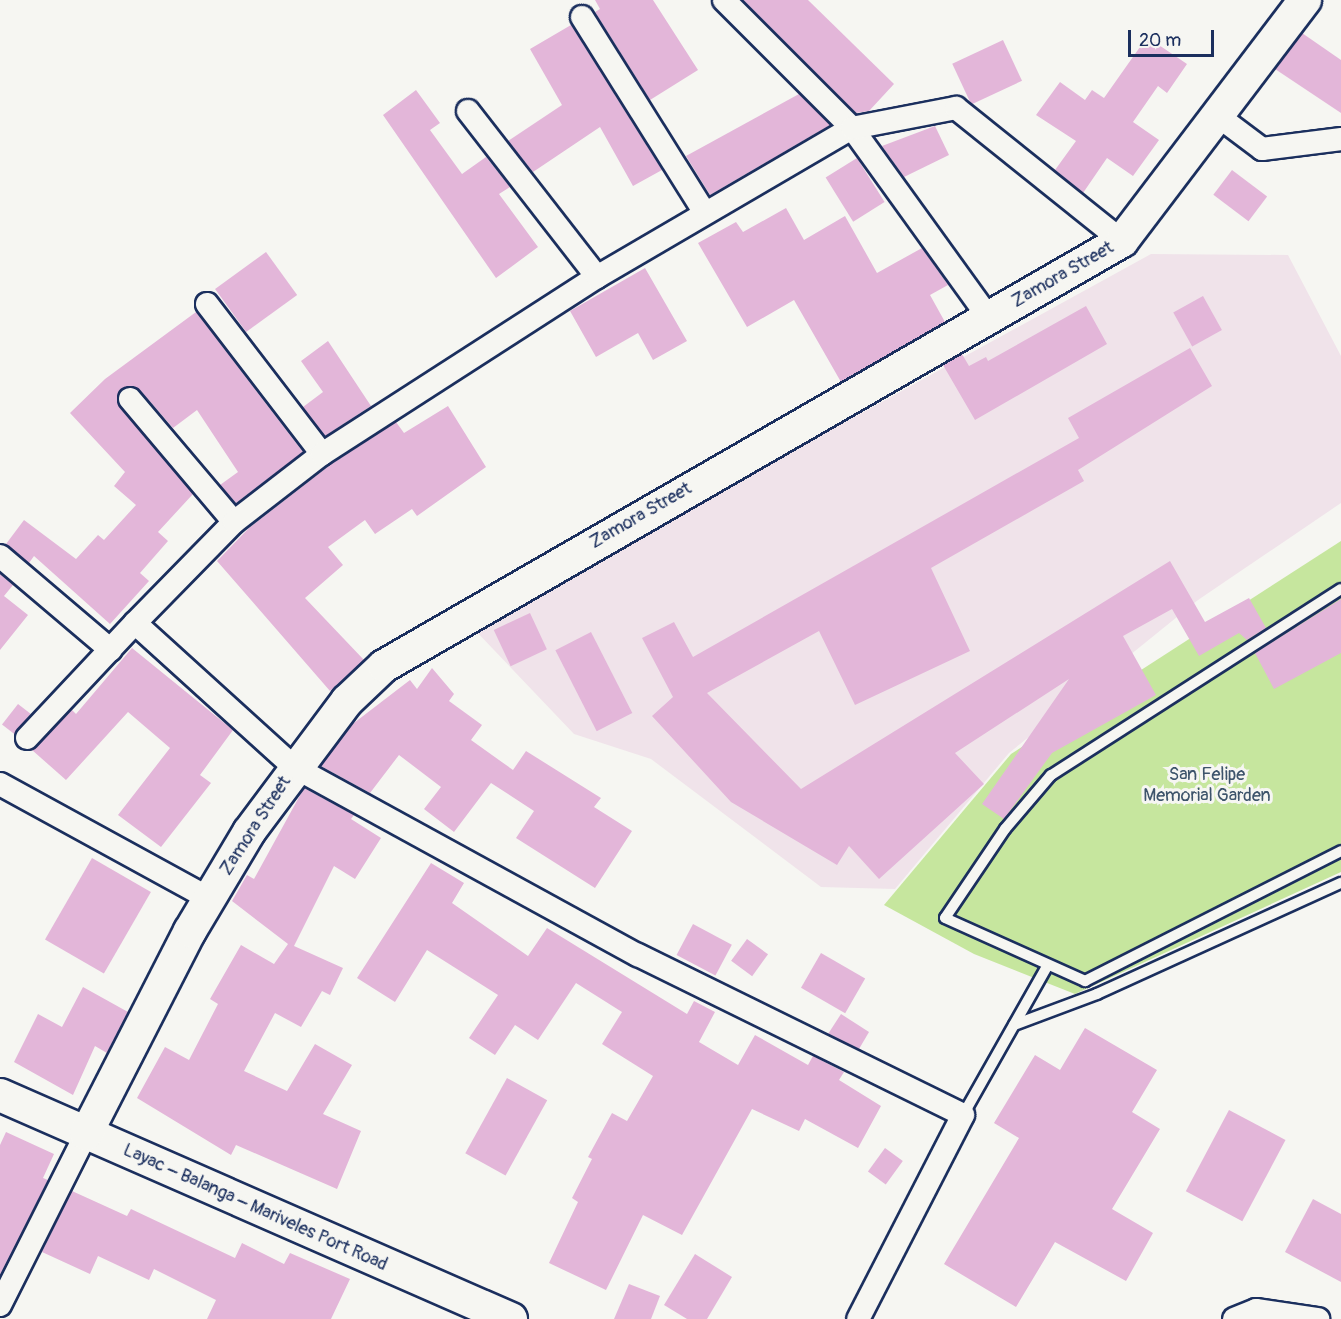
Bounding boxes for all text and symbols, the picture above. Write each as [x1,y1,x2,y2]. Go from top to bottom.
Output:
scale bar [1131,18,1216,56]
text: 20 m [1139,29,1181,52]
street label: Zamora Street [1008,237,1118,313]
street label: Zamora Street [586,478,696,554]
park label: San Felipe Memorial Garden [1143,765,1271,808]
street label: Zamora Street [216,772,296,880]
street label: Layac – Balanga – Mariveles Port Road [120,1140,390,1276]

